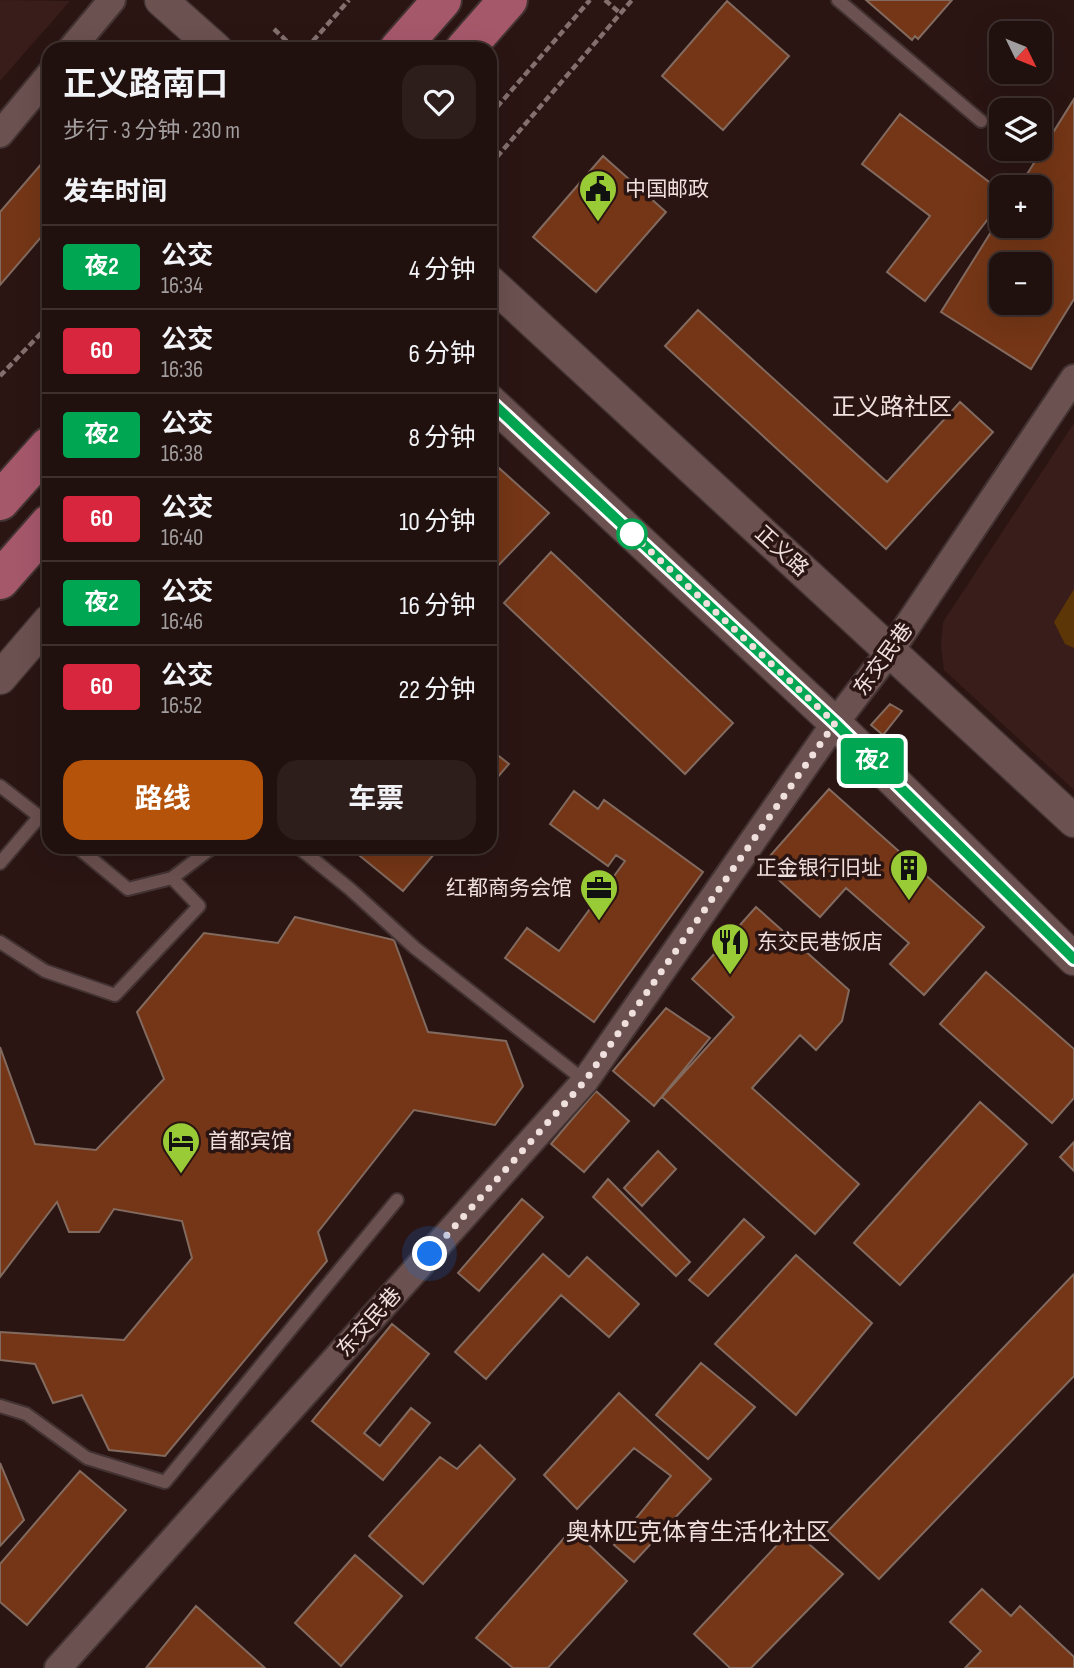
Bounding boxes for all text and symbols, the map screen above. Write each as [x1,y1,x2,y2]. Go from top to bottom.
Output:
north arrow [989,21,1052,84]
map controls [989,21,1052,315]
text: 正义路南口 [63,65,228,105]
button: heart [402,65,476,139]
button: layers [989,98,1052,161]
text: 步行 · 3 分钟 · 230 m [63,117,240,145]
public building icon: 中国邮政 [577,168,619,223]
button: + [989,175,1052,238]
text: 发车时间 [63,177,167,208]
place label: 中国邮政 [625,177,709,202]
text: 公交 [161,241,213,272]
text: 夜2 [84,252,119,281]
button: − [989,252,1052,315]
text: 4 分钟 [409,255,476,286]
text: 16:34 [161,272,203,300]
text: 公交 [161,325,213,356]
text: 60 [90,336,113,365]
text: 6 分钟 [408,339,476,370]
text: 16:36 [161,356,203,384]
district label: 正义路社区 [832,393,952,422]
text: 公交 [161,409,213,440]
text: 夜2 [84,420,119,449]
text: 8 分钟 [408,423,476,454]
text: 16:38 [161,440,203,468]
text: 公交 [161,493,213,524]
text: 60 [90,504,113,533]
text: 10 分钟 [399,507,476,538]
unlabelled marker [617,519,647,549]
street label: 正义路 [750,521,813,582]
text: 16:40 [161,524,203,552]
text: 公交 [161,577,213,608]
text: 夜2 [84,588,119,617]
text: 16 分钟 [399,591,476,622]
text: 16:46 [161,608,203,636]
street label: 东交民巷 [849,618,918,701]
text: 公交 [161,661,213,692]
text: 60 [90,672,113,701]
text: 22 分钟 [398,675,476,706]
text: 16:52 [161,692,202,720]
line badge: 夜2 [840,738,903,784]
text: 夜2 [855,746,889,775]
button: 路线 [63,760,263,840]
button: 车票 [277,760,476,840]
building icon: 正金银行旧址 [888,847,930,902]
place label: 正金银行旧址 [756,856,882,881]
office icon: 红都商务会馆 [578,867,620,922]
place label: 红都商务会馆 [446,876,572,901]
restaurant icon: 东交民巷饭店 [709,921,751,976]
place label: 东交民巷饭店 [757,930,883,955]
hotel icon: 首都宾馆 [160,1120,202,1175]
place label: 首都宾馆 [208,1129,292,1154]
your location [412,1236,447,1271]
street label: 东交民巷 [332,1283,407,1362]
district label: 奥林匹克体育生活化社区 [566,1518,830,1547]

